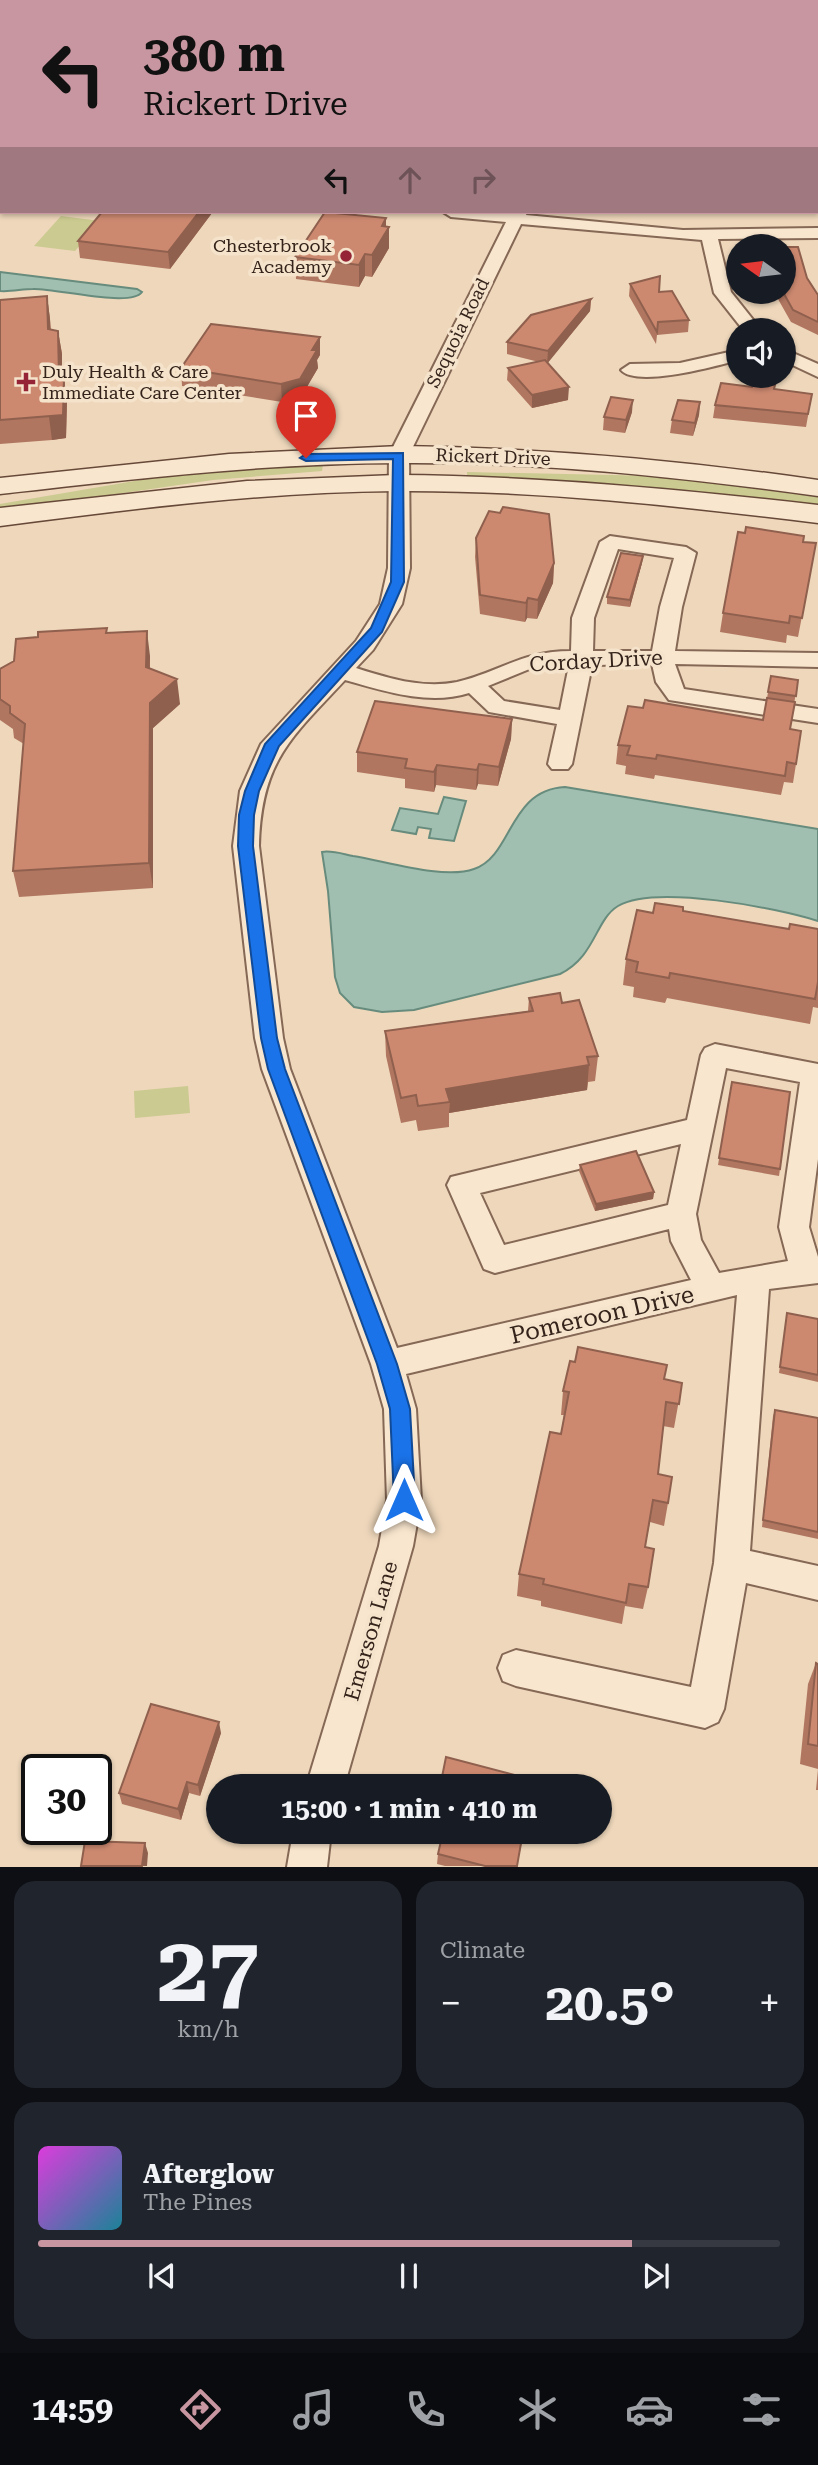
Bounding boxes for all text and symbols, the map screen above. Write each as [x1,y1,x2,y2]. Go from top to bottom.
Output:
text: 380 m [143,26,285,83]
icon: left [28,28,119,119]
text: Rickert Drive [143,85,347,123]
icon: left [318,161,356,199]
icon: ahead [391,161,429,199]
icon: right [464,161,502,199]
north arrow [726,234,796,304]
map controls [726,234,796,388]
place label: Chesterbrook Academy [213,235,332,277]
marker: Chesterbrook Academy [338,248,354,264]
street label: Sequoia Road [422,274,493,391]
button: sound [726,318,796,388]
place label: Duly Health & Care Immediate Care Center [42,361,242,403]
marker: Duly Health & Care Immediate Care Center [16,372,36,392]
pin [276,386,336,458]
icon: arrive [287,397,325,435]
street label: Rickert Drive [435,444,551,469]
street label: Corday Drive [529,646,663,676]
street label: Pomeroon Drive [507,1280,697,1350]
position arrow [367,1463,441,1537]
street label: Emerson Lane [340,1558,402,1704]
speed limit sign: 30 [21,1754,112,1845]
text: 15:00 · 1 min · 410 m [281,1794,537,1824]
text: 27 [157,1917,259,2023]
text: Climate [440,1937,525,1964]
text: 20.5° [545,1972,675,2033]
text: − [440,1981,461,2025]
text: + [759,1981,780,2025]
text: km/h [177,2016,239,2043]
text: Afterglow [143,2159,274,2189]
text: The Pines [143,2189,252,2216]
icon: previous [143,2257,181,2295]
icon: pause [390,2257,428,2295]
icon: next [637,2257,675,2295]
icon: directions [176,2385,225,2434]
icon: music [289,2385,338,2434]
icon: phone [401,2385,450,2434]
icon: climate [513,2385,562,2434]
icon: car [625,2385,674,2434]
icon: filters [737,2385,786,2434]
text: 14:59 [32,2390,113,2428]

